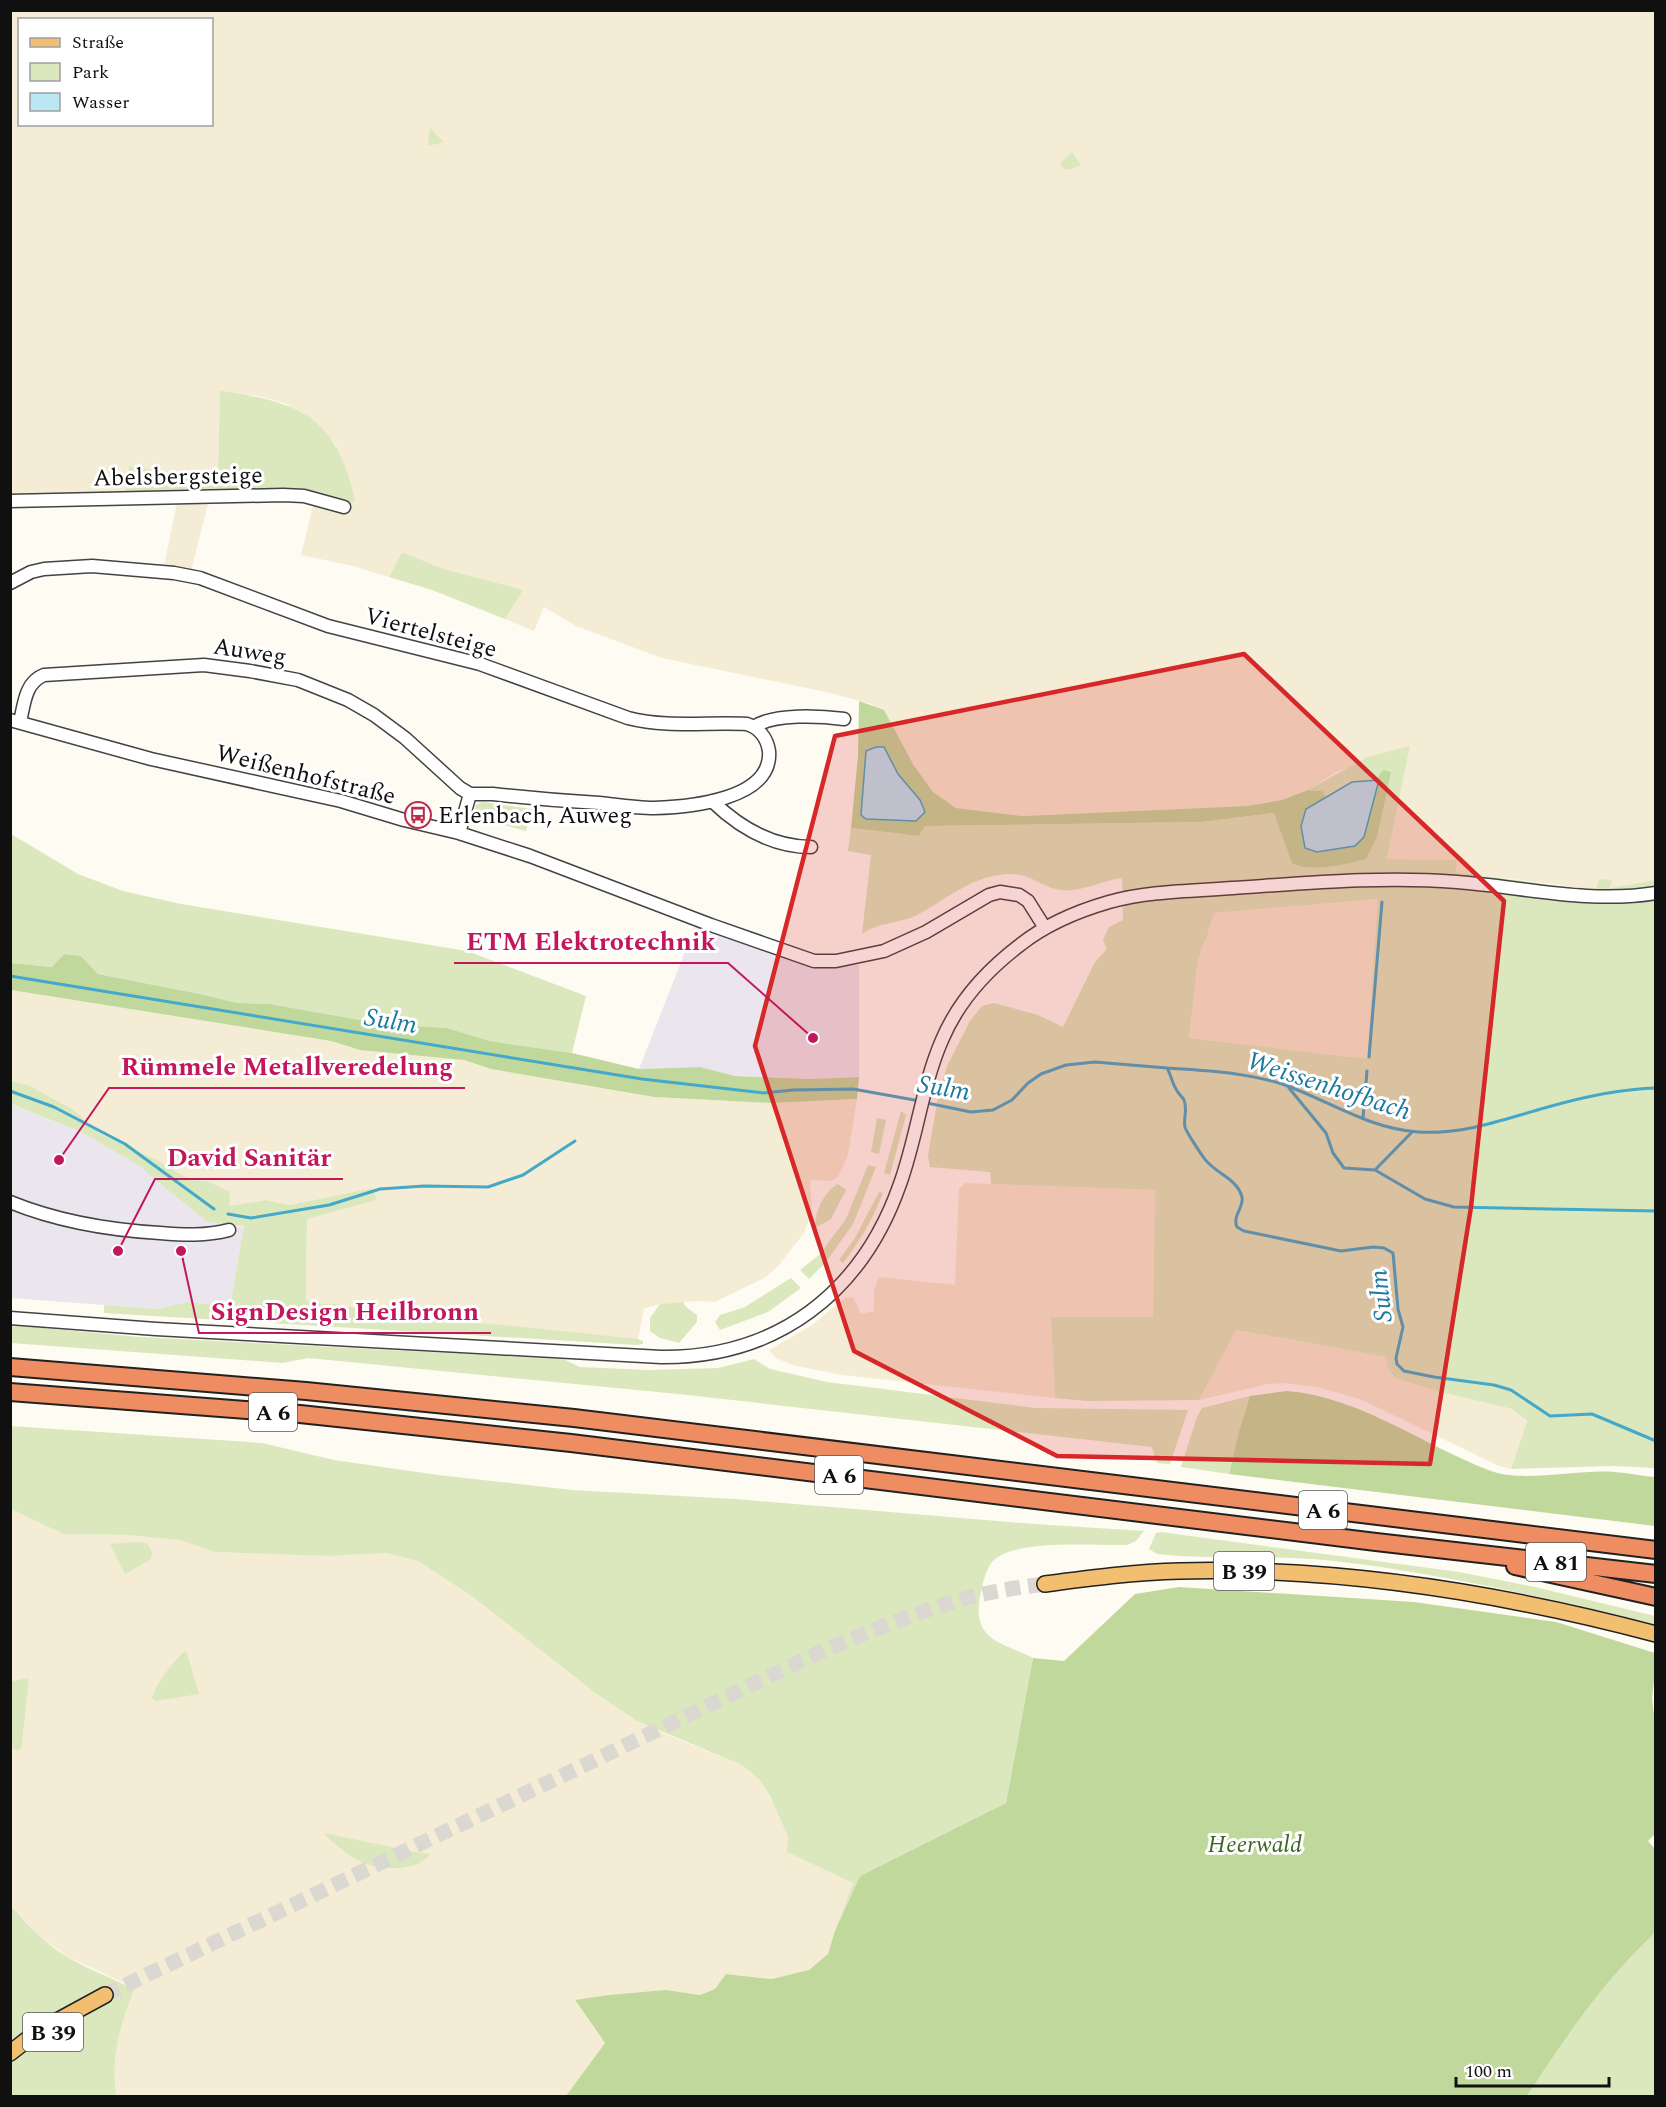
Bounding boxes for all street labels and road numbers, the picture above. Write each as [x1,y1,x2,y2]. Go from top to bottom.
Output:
street label: Abelsbergsteige [93,458,263,496]
street label: Viertelsteige [360,598,501,668]
street label: Auweg [211,628,289,676]
street label: Weißenhofstraße [212,735,399,815]
road number: A 6 [249,1393,297,1431]
road number: A 6 [815,1456,863,1494]
road number: A 6 [1299,1491,1347,1529]
road number: A 81 [1526,1543,1586,1581]
road number: B 39 [1214,1552,1274,1590]
road number: B 39 [23,2013,83,2051]

